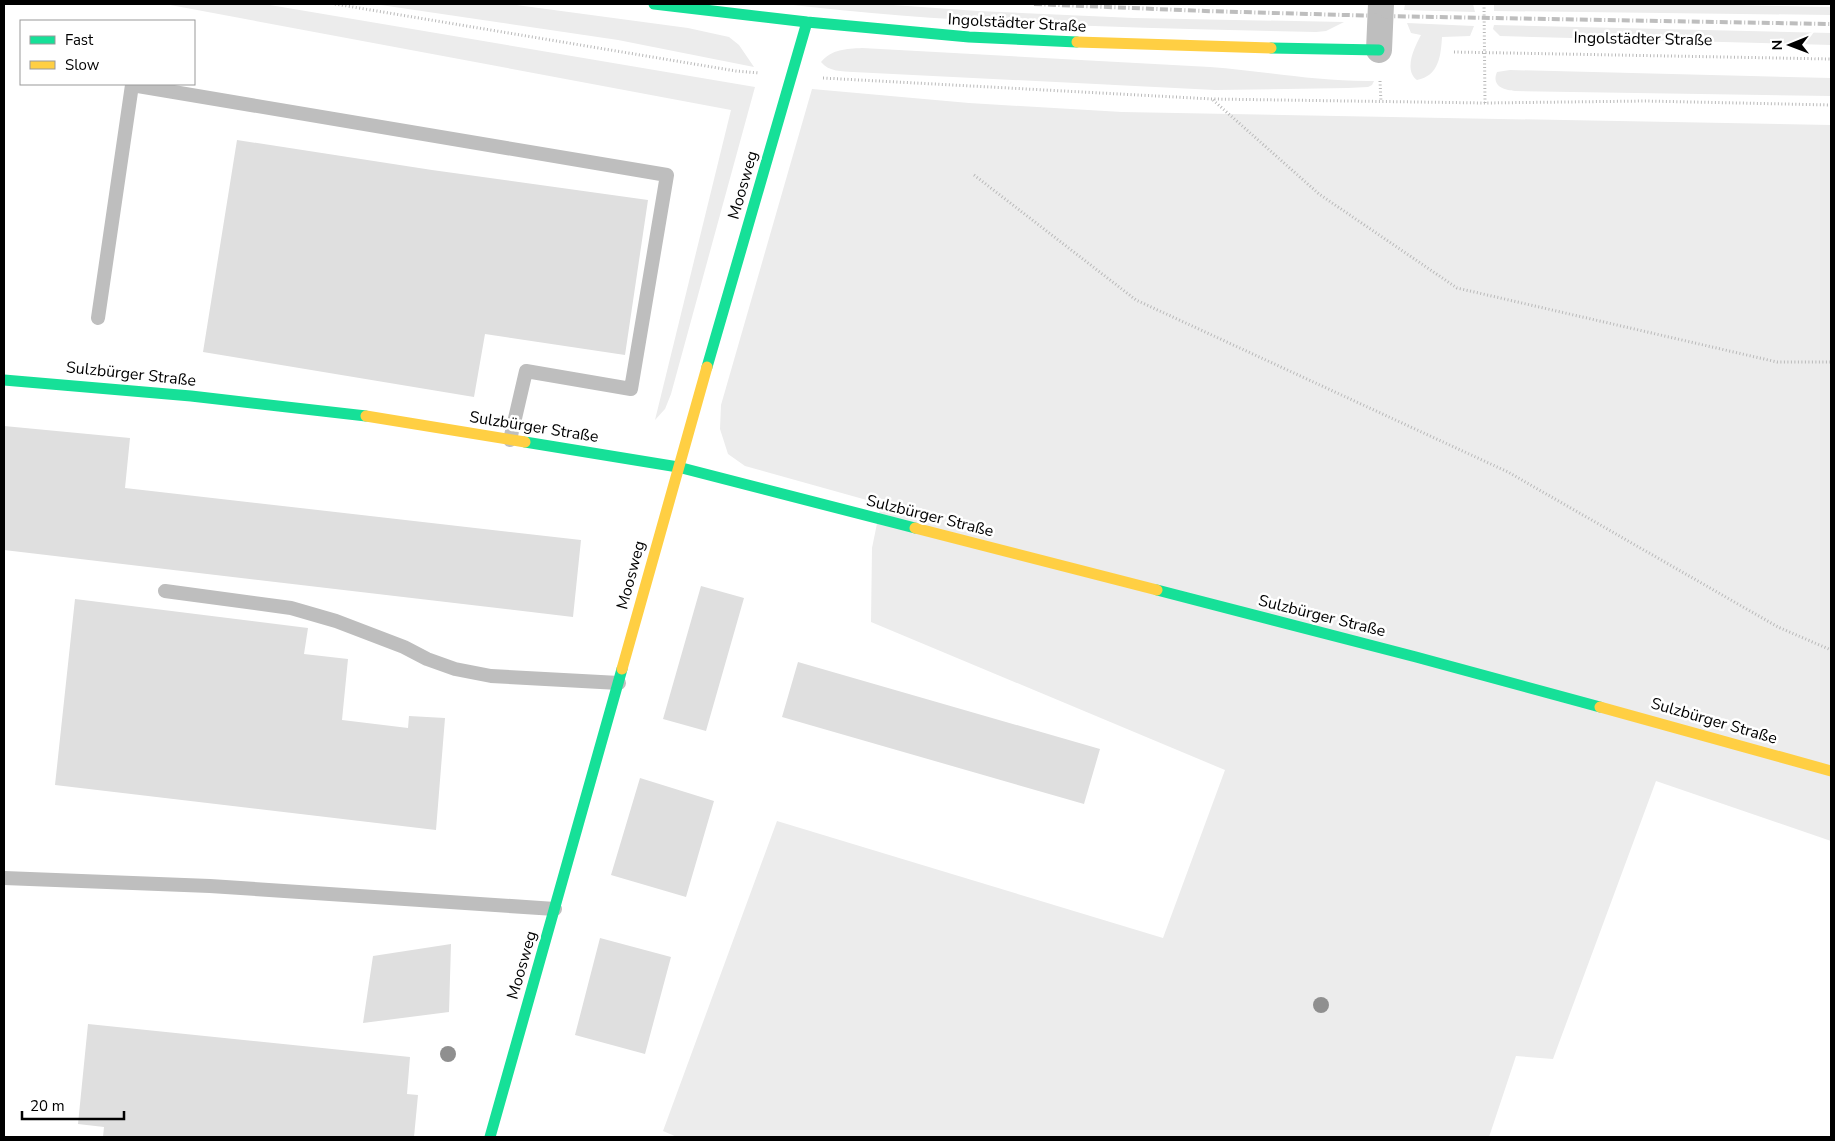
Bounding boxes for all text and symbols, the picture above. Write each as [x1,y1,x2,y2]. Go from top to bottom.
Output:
street label: Ingolstädter Straße [947,8,1087,38]
legend [20,20,195,85]
north arrow [1765,20,1815,70]
street label: Ingolstädter Straße [1573,27,1713,51]
text: Fast [65,30,94,50]
text: N [1768,40,1787,51]
text: Slow [65,55,100,75]
street label: Moosweg [723,148,763,222]
street label: Sulzbürger Straße [65,356,197,392]
street label: Sulzbürger Straße [468,406,600,448]
street label: Sulzbürger Straße [864,490,996,542]
street label: Moosweg [611,538,651,612]
street label: Sulzbürger Straße [1256,590,1388,642]
street label: Sulzbürger Straße [1648,692,1780,750]
street label: Moosweg [502,928,542,1002]
scale bar [22,1088,125,1120]
text: 20 m [30,1096,65,1116]

